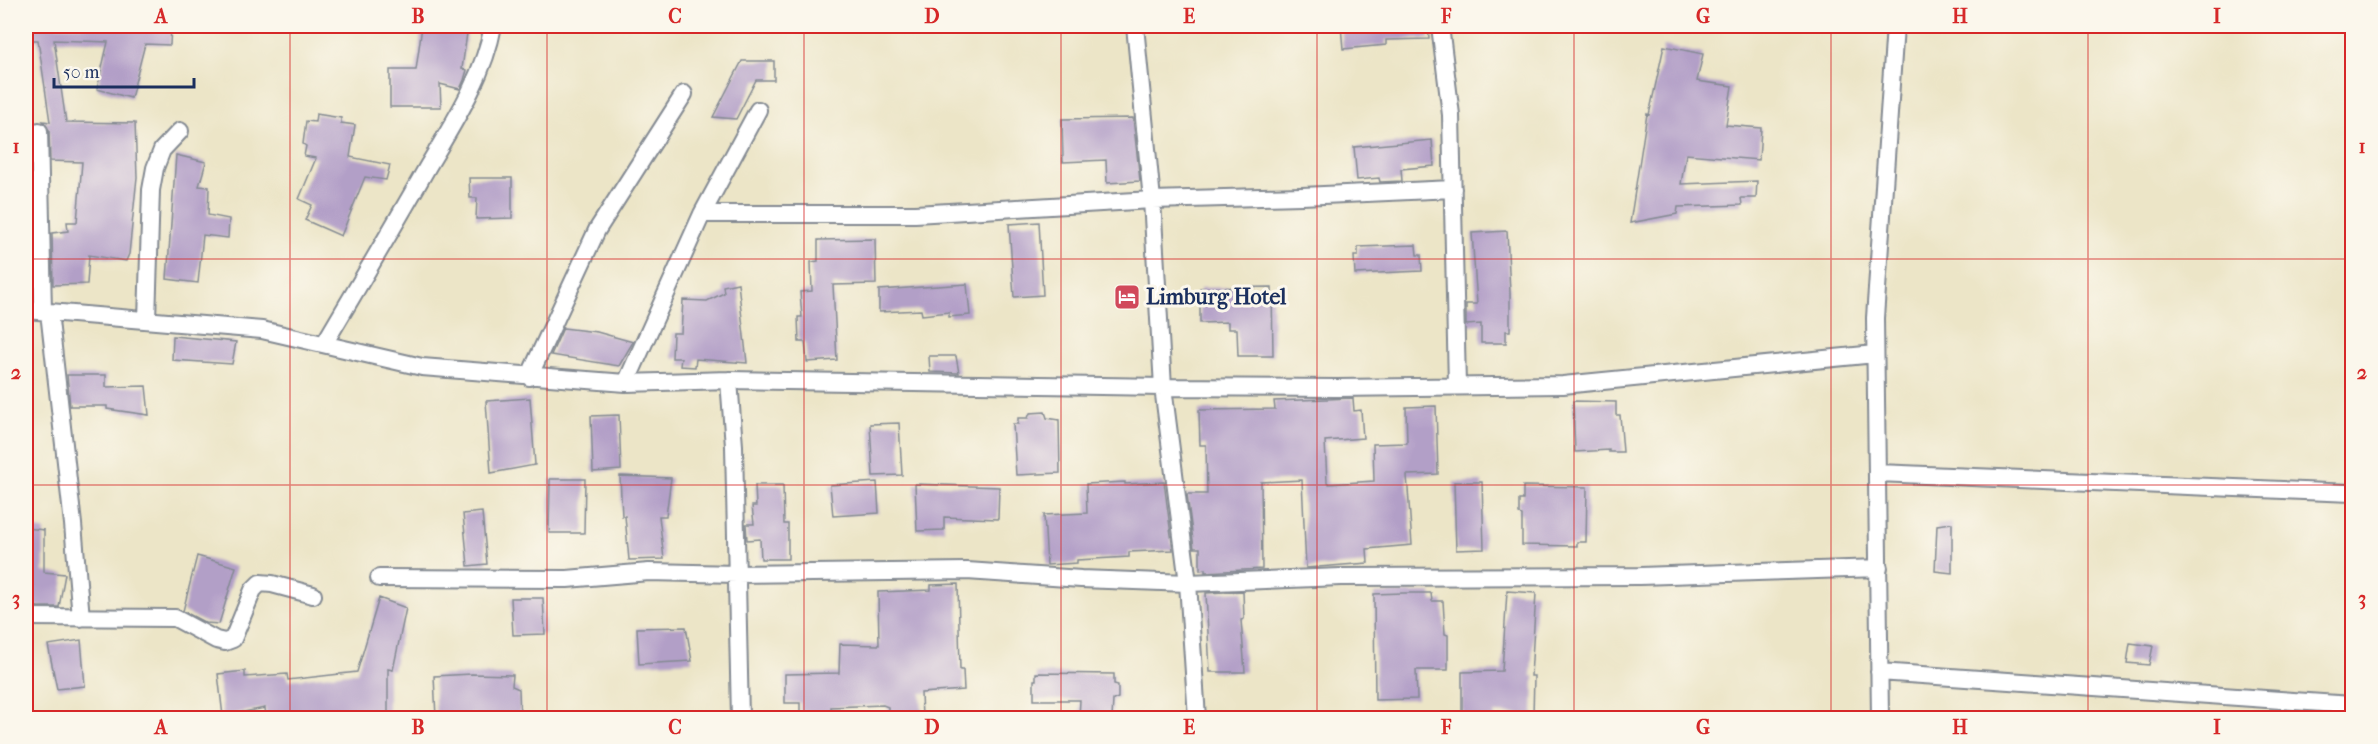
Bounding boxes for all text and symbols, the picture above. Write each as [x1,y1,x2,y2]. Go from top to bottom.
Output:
text: A [153,5,169,28]
text: B [411,5,425,28]
text: C [668,5,682,28]
text: D [924,5,940,28]
text: E [1183,5,1195,28]
text: F [1440,5,1452,28]
text: G [1696,5,1710,28]
text: H [1952,5,1968,28]
text: I [2213,5,2221,28]
scale bar [54,51,194,89]
text: 50 m [63,62,100,83]
text: 1 [12,135,20,158]
text: 1 [2358,135,2366,158]
hotel icon: Limburg Hotel [1112,282,1142,312]
place label: Limburg Hotel [1146,284,1287,310]
text: 2 [11,361,21,384]
text: 2 [2357,361,2367,384]
text: 3 [12,587,20,610]
text: 3 [2358,587,2366,610]
text: A [153,716,169,739]
text: B [411,716,425,739]
text: C [668,716,682,739]
text: D [924,716,940,739]
text: E [1183,716,1195,739]
text: F [1440,716,1452,739]
text: G [1696,716,1710,739]
text: H [1952,716,1968,739]
text: I [2213,716,2221,739]

